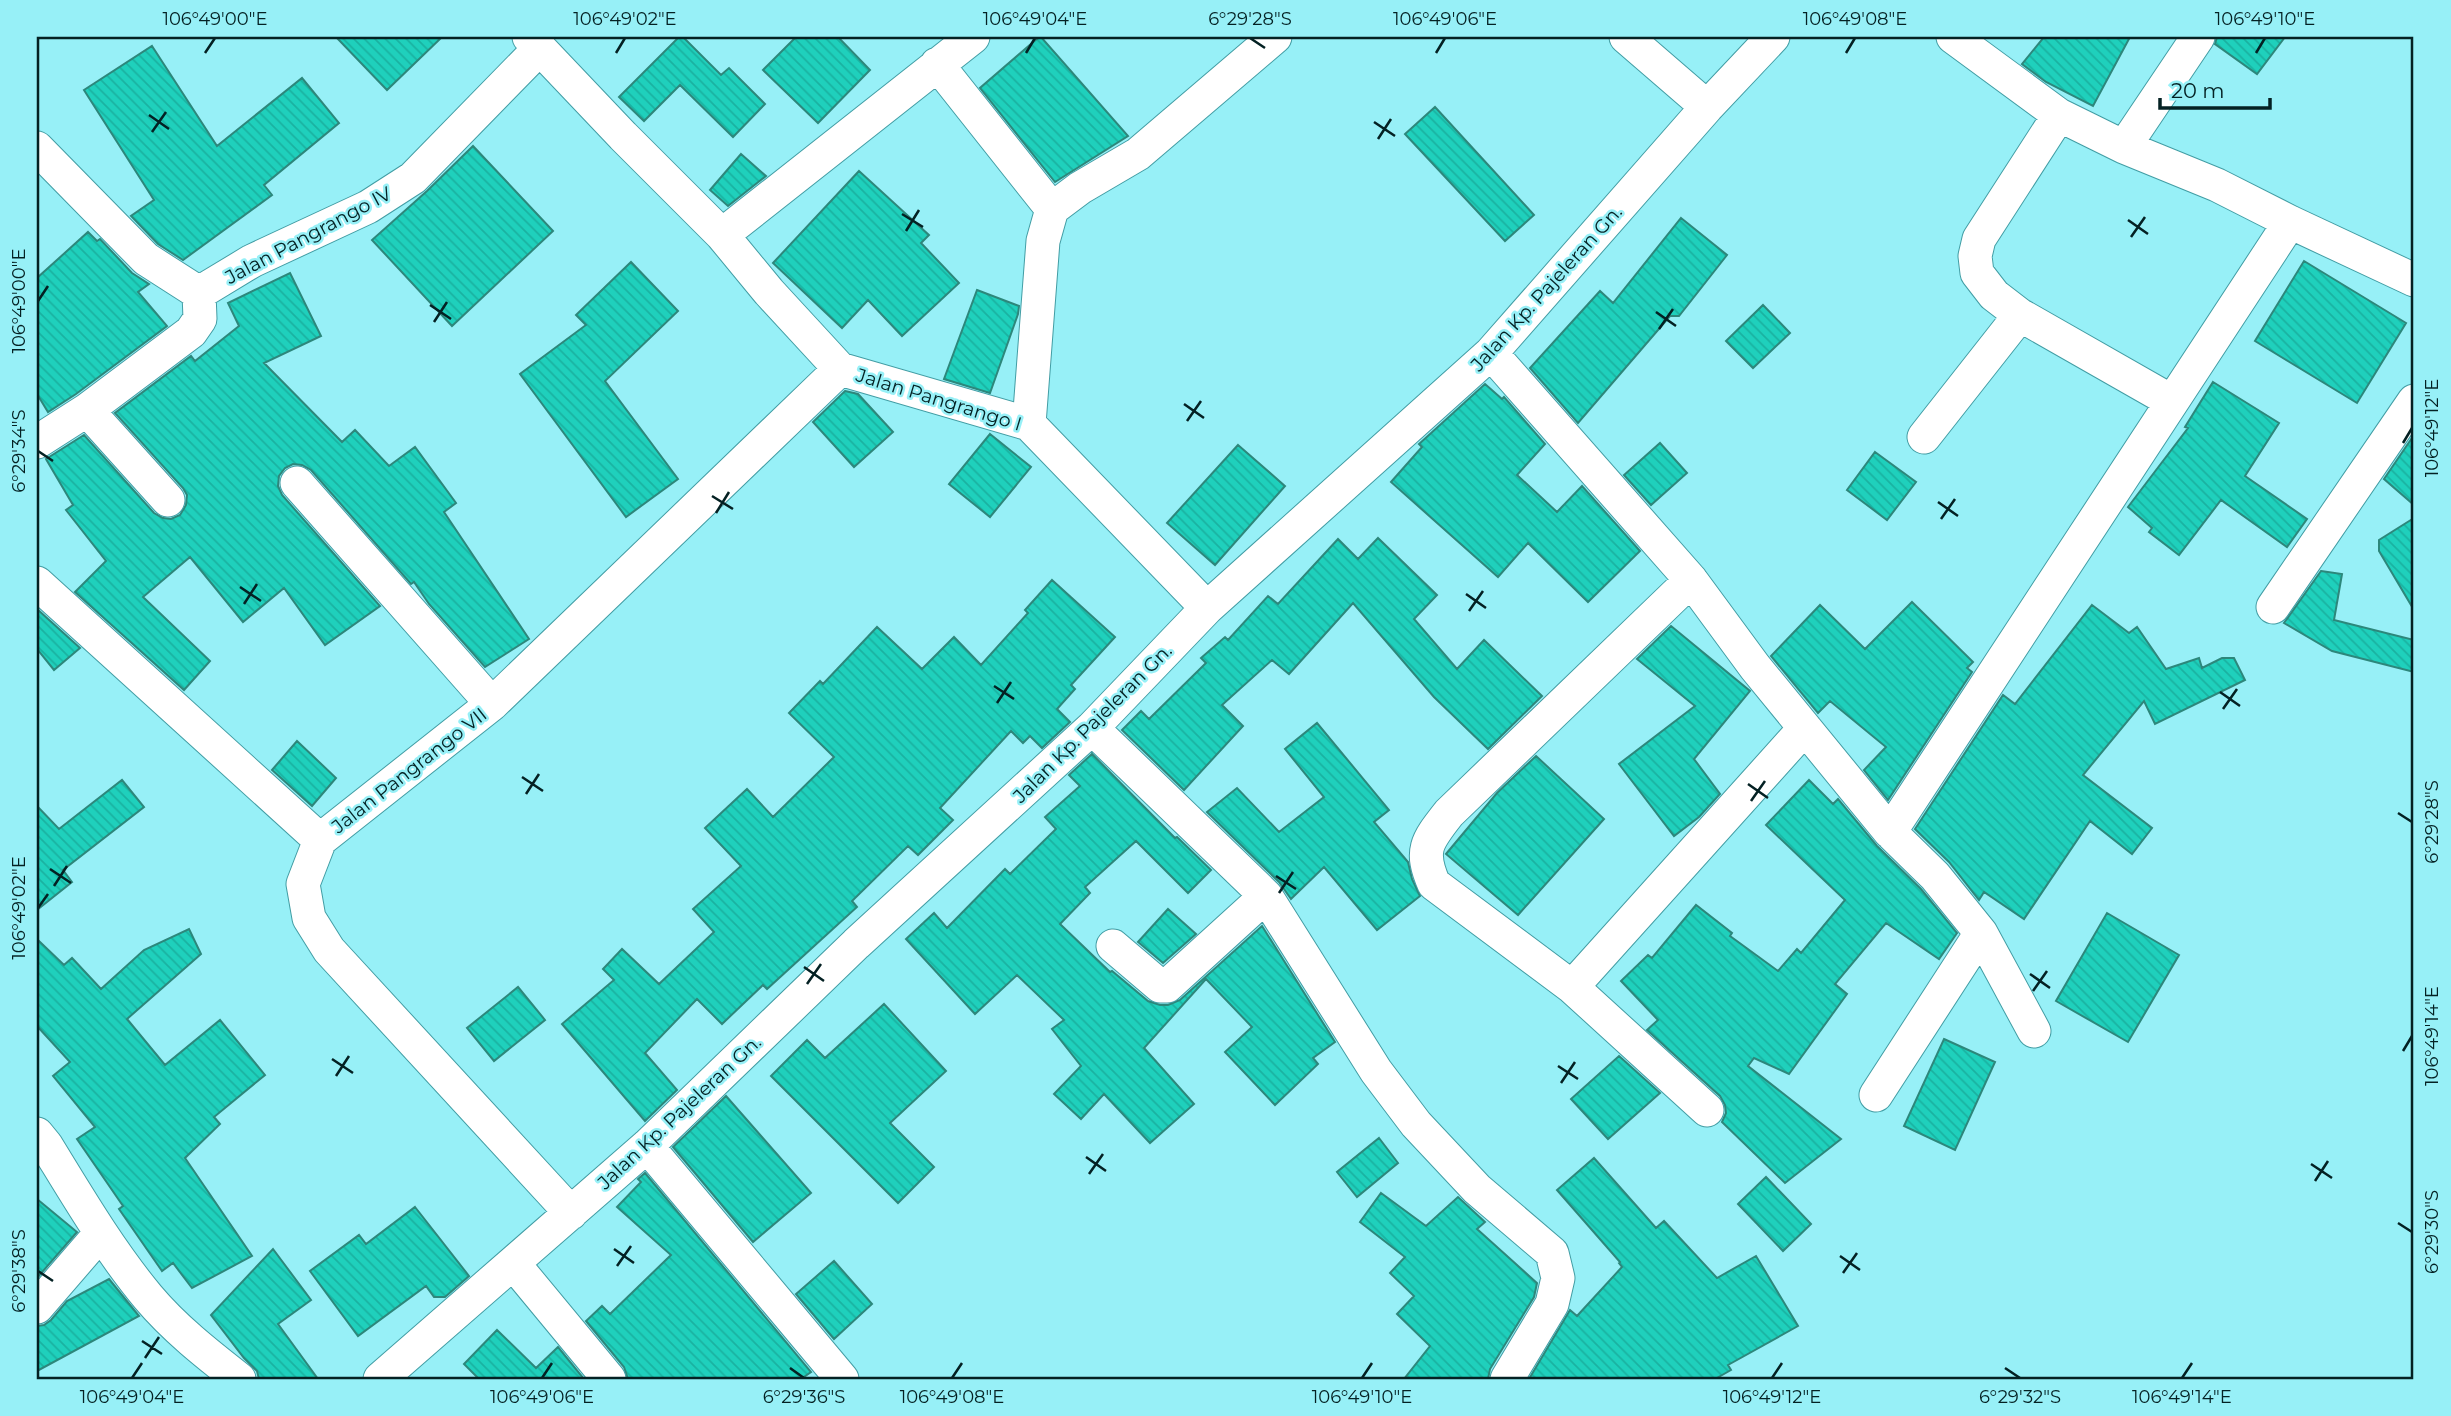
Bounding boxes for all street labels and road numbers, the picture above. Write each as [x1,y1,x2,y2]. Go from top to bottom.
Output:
street label: Jalan Pangrango IV [220,182,396,289]
street label: Jalan Kp. Pajeleran Gn. [1465,201,1627,377]
street label: Jalan Pangrango I [852,363,1024,436]
street label: Jalan Kp. Pajeleran Gn. [1007,639,1177,808]
street label: Jalan Pangrango VII [326,703,491,839]
street label: Jalan Kp. Pajeleran Gn. [592,1031,766,1195]

